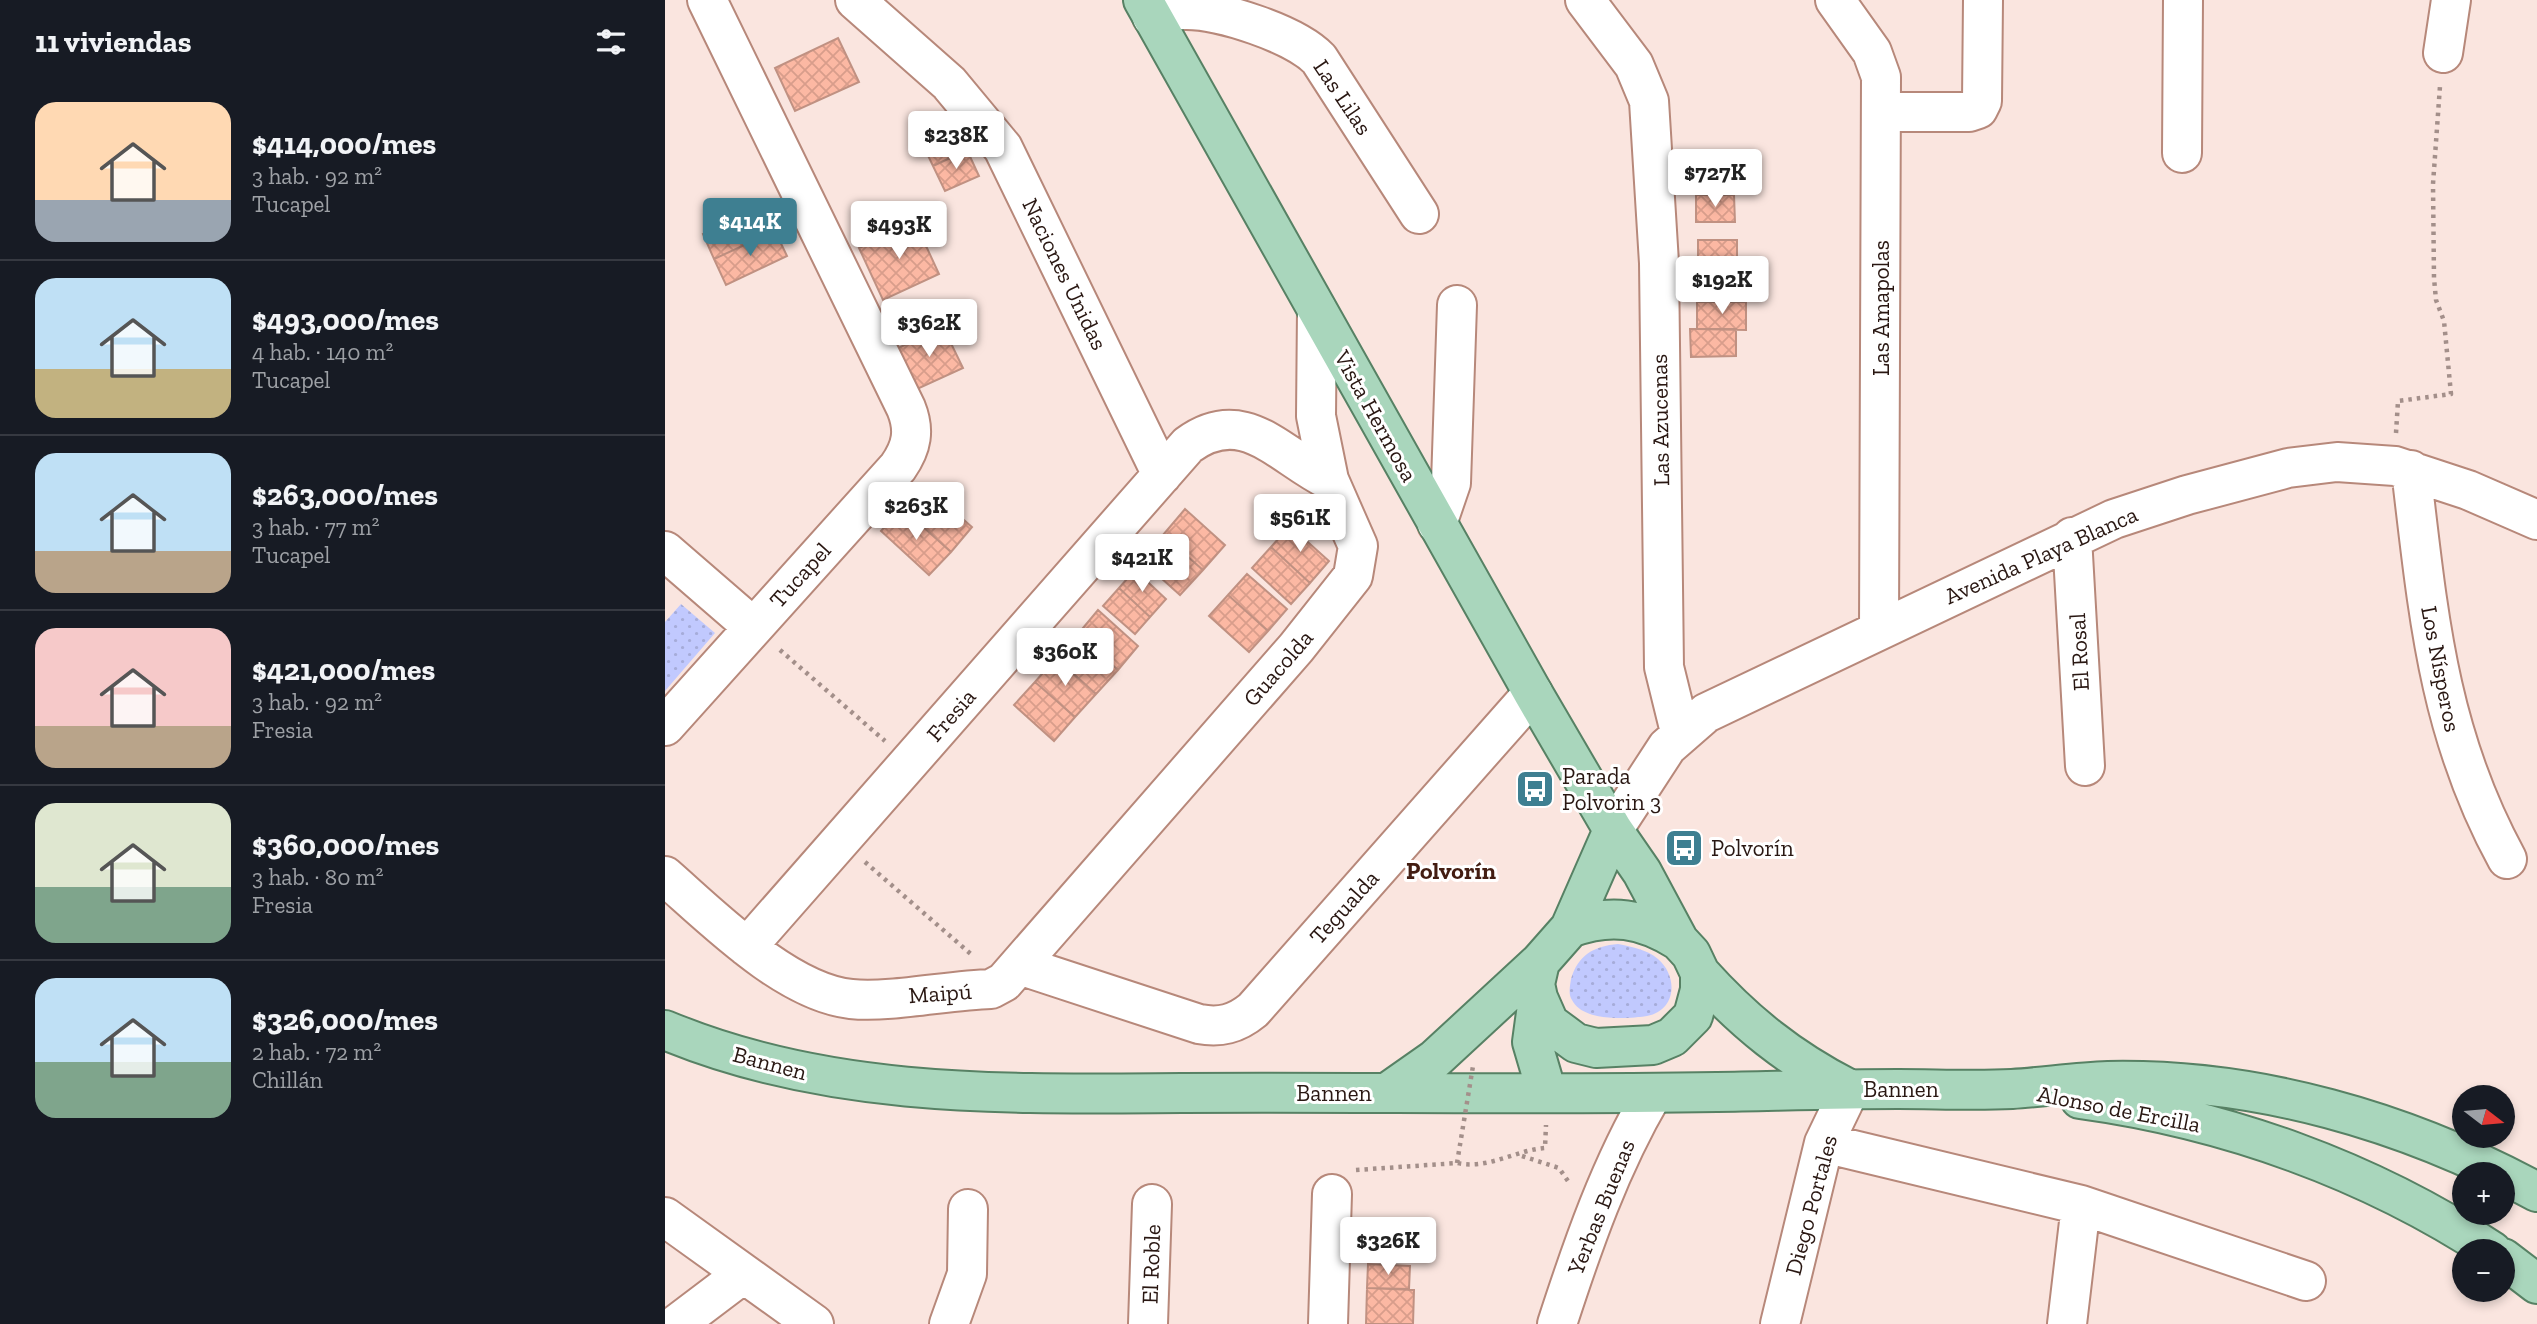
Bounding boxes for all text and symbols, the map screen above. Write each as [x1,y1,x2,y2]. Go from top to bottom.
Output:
icon: filters [592,23,630,61]
text: 11 viviendas [35,24,192,60]
street label: Las Lilas [1308,54,1378,140]
pin: $238K [907,111,1005,171]
text: $238K [924,120,988,148]
text: $414,000/mes [252,126,436,162]
icon: home [91,130,175,214]
pin: $727K [1666,150,1764,209]
text: $727K [1684,158,1746,186]
text: 3 hab. · 92 m² [252,162,382,190]
text: Tucapel [252,190,330,218]
street label: Naciones Unidas [1016,194,1114,354]
pin: $414K [701,198,799,258]
pin: $493K [850,202,948,261]
text: $414K [719,207,781,235]
text: $493K [867,210,931,238]
street label: Las Amapolas [1867,240,1895,376]
pin: $192K [1673,256,1771,316]
text: $192K [1692,265,1752,293]
pin: $362K [880,300,978,359]
text: $493,000/mes [252,302,439,338]
icon: home [91,306,175,390]
text: $362K [897,308,961,336]
text: 4 hab. · 140 m² [252,338,394,366]
street label: Vista Hermosa [1328,345,1424,487]
street label: Las Azucenas [1645,354,1675,486]
text: Tucapel [252,366,330,394]
text: $263,000/mes [252,477,438,513]
icon: home [91,481,175,565]
pin: $263K [867,482,965,542]
text: $263K [884,491,948,519]
pin: $561K [1251,494,1349,554]
street label: Avenida Playa Blanca [1940,500,2142,610]
text: $561K [1270,503,1330,531]
text: 3 hab. · 77 m² [252,513,380,541]
pin: $421K [1093,534,1191,594]
street label: Tucapel [763,536,837,614]
text: Tucapel [252,541,330,569]
text: $421K [1111,543,1173,571]
street label: Los Nísperos [2415,604,2467,734]
street label: El Rosal [2063,612,2095,692]
street label: Guacolda [1237,624,1319,712]
pin: $360K [1016,628,1114,688]
text: $360K [1033,637,1097,665]
text: $421,000/mes [252,652,435,688]
icon: home [91,656,175,740]
street label: Fresia [920,683,982,747]
text: 3 hab. · 92 m² [252,688,382,716]
text: Fresia [252,716,313,744]
place label: Parada Polvorin 3 [1562,762,1661,816]
bus stop icon: Parada Polvorin 3 [1514,768,1556,810]
text: $360,000/mes [252,827,439,863]
bus stop icon: Polvorín [1663,827,1705,869]
icon: home [91,831,175,915]
place label: Polvorín [1711,834,1794,862]
district label: Polvorín [1406,856,1496,885]
text: 3 hab. · 80 m² [252,863,384,891]
street label: Tegualda [1303,864,1385,950]
text: Fresia [252,891,313,919]
street label: Maipú [908,977,973,1009]
text: $326,000/mes [252,1002,438,1038]
icon: home [91,1006,175,1090]
text: 2 hab. · 72 m² [252,1038,381,1066]
street label: Bannen [730,1040,810,1086]
text: Chillán [252,1066,323,1094]
street label: Bannen [1863,1075,1939,1103]
street label: Bannen [1296,1079,1372,1107]
street label: Alonso de Ercilla [2035,1079,2203,1139]
north arrow [2452,1085,2515,1148]
map controls [2452,1085,2515,1302]
street label: Diego Portales [1779,1132,1843,1278]
street label: Yerbas Buenas [1561,1135,1641,1280]
button: + [2452,1162,2515,1225]
pin: $326K [1339,1218,1437,1277]
street label: El Roble [1136,1224,1166,1304]
text: $326K [1356,1226,1420,1254]
button: − [2452,1239,2515,1302]

